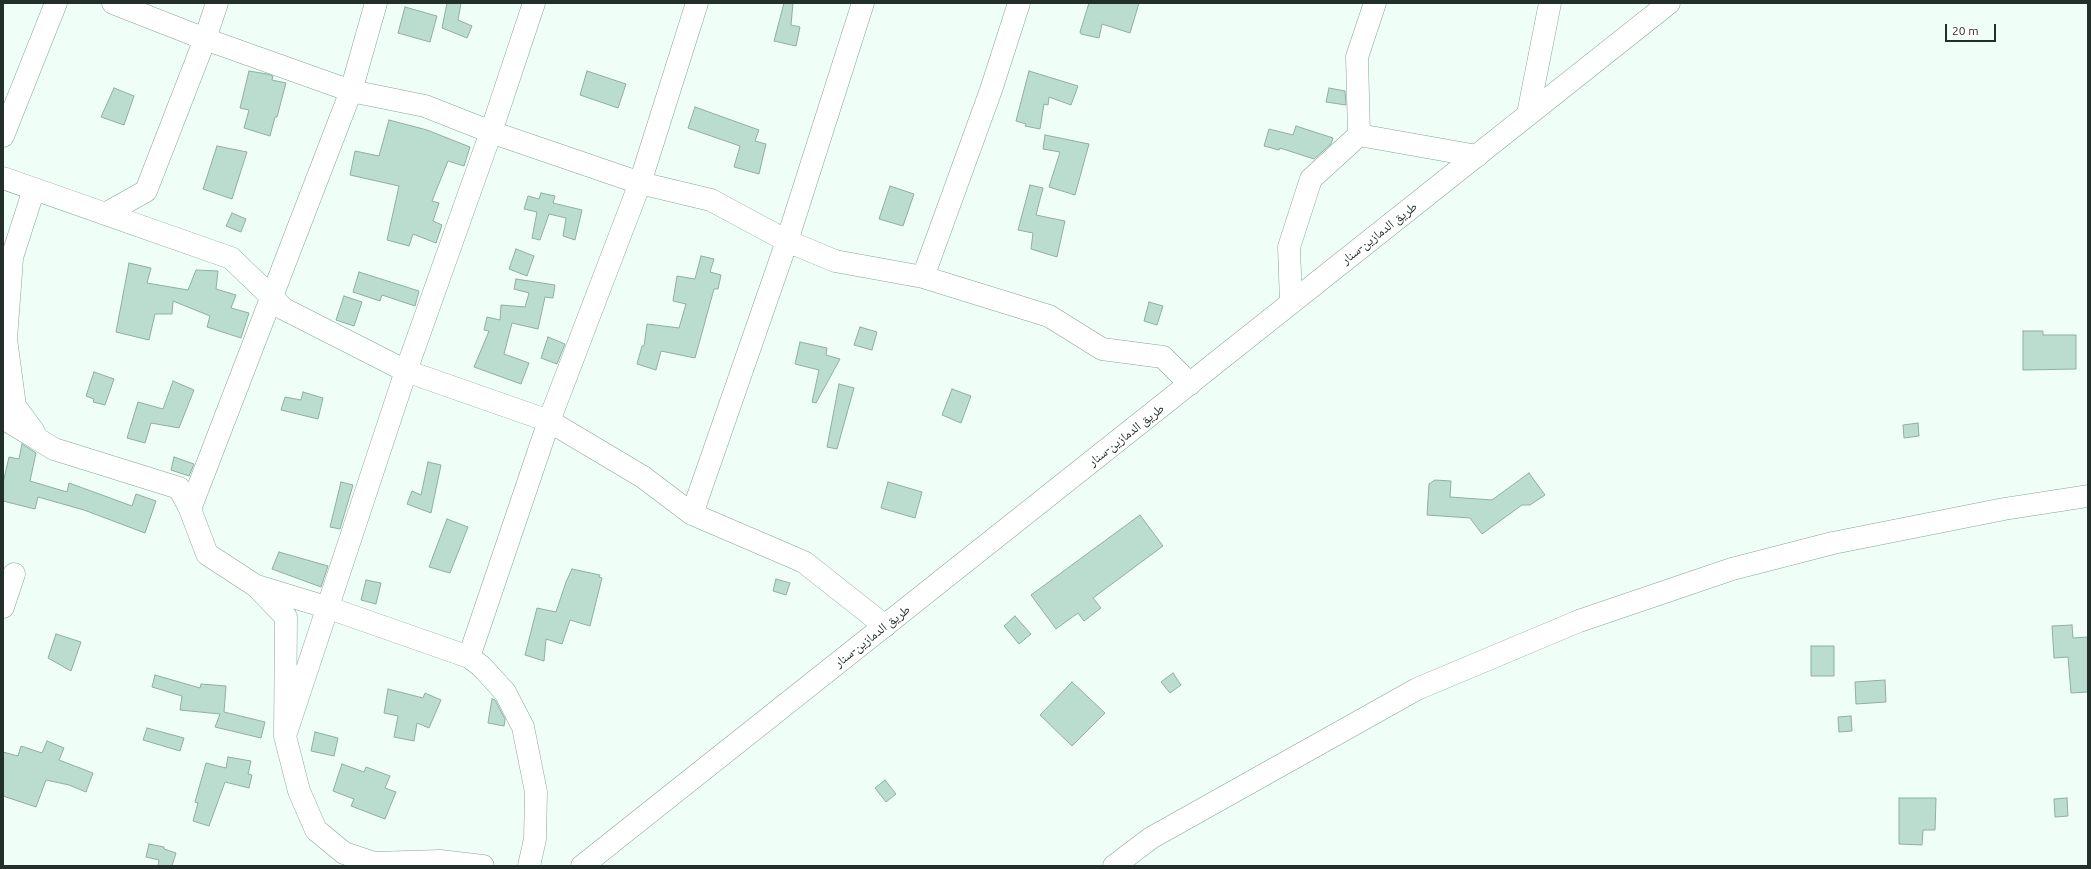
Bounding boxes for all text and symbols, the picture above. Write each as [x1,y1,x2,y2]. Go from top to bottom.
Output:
scale bar [1947,16,1998,42]
text: 20 m [1952,24,1979,37]
street label: طريق الدمازين-سنار [1338,198,1420,268]
street label: طريق الدمازين-سنار [1085,400,1167,470]
street label: طريق الدمازين-سنار [831,601,913,671]

